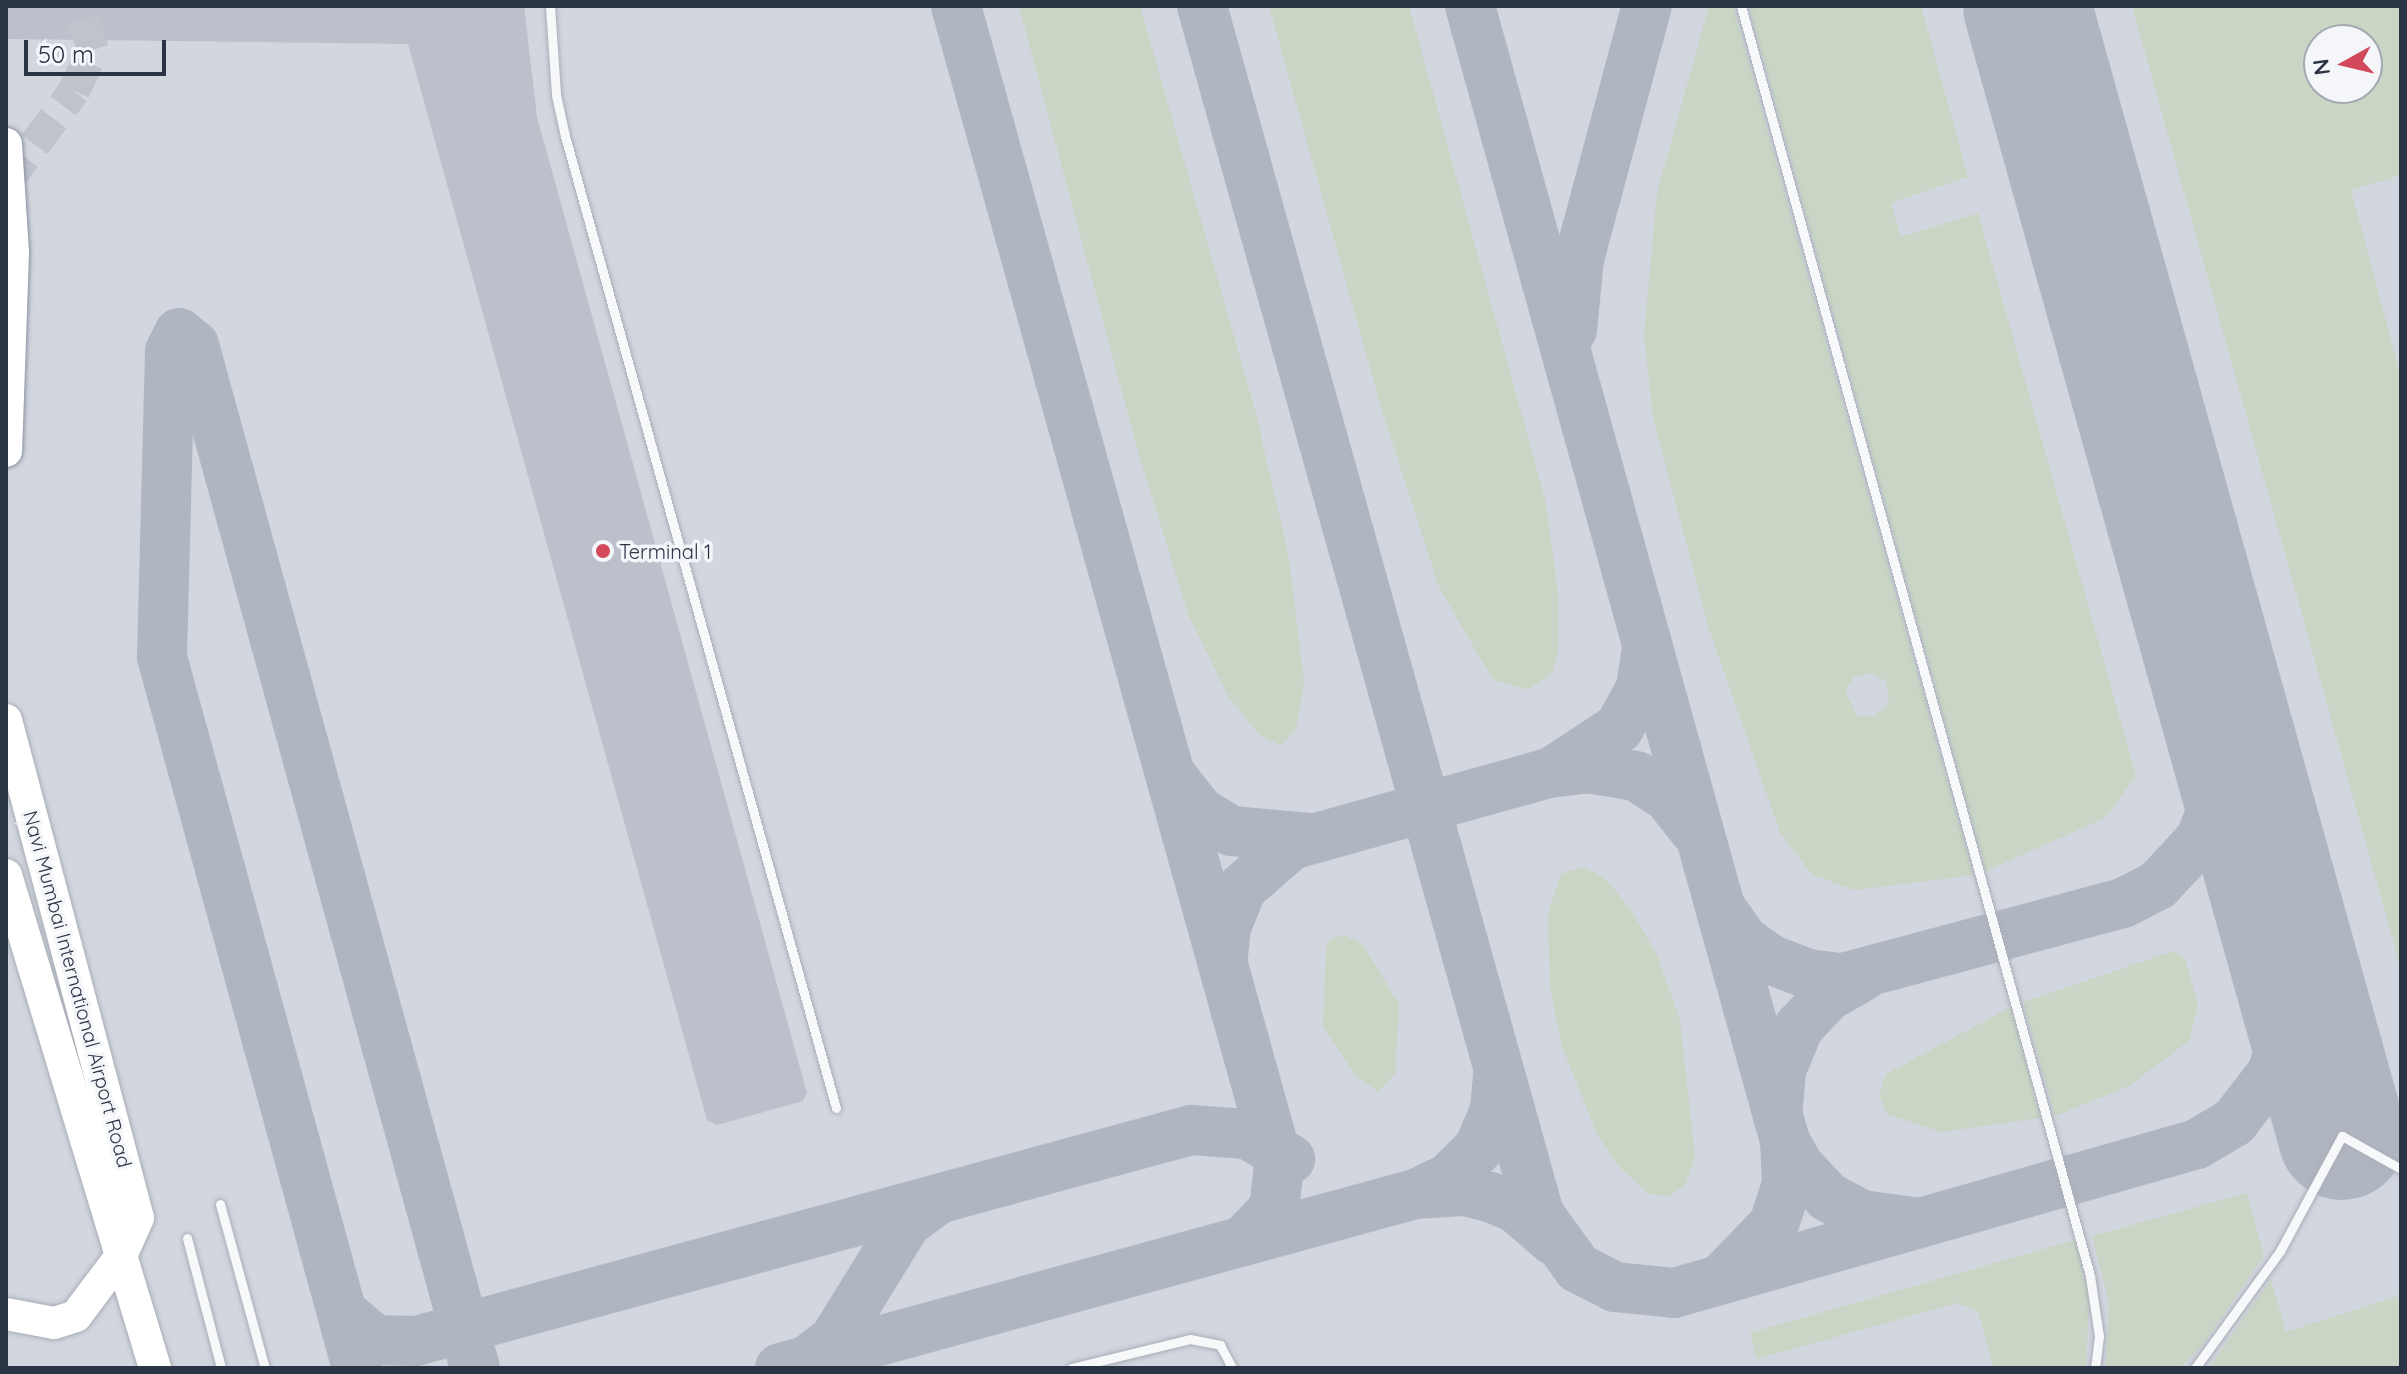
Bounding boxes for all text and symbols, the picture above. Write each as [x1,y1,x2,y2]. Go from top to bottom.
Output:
scale bar [28,24,170,74]
north arrow [2303,24,2383,104]
text: 50 m [38,39,94,69]
text: N [2306,57,2336,77]
place label: Terminal 1 [619,539,711,563]
marker: Terminal 1 [594,542,612,560]
street label: Navi Mumbai International Airport Road [19,808,137,1170]

